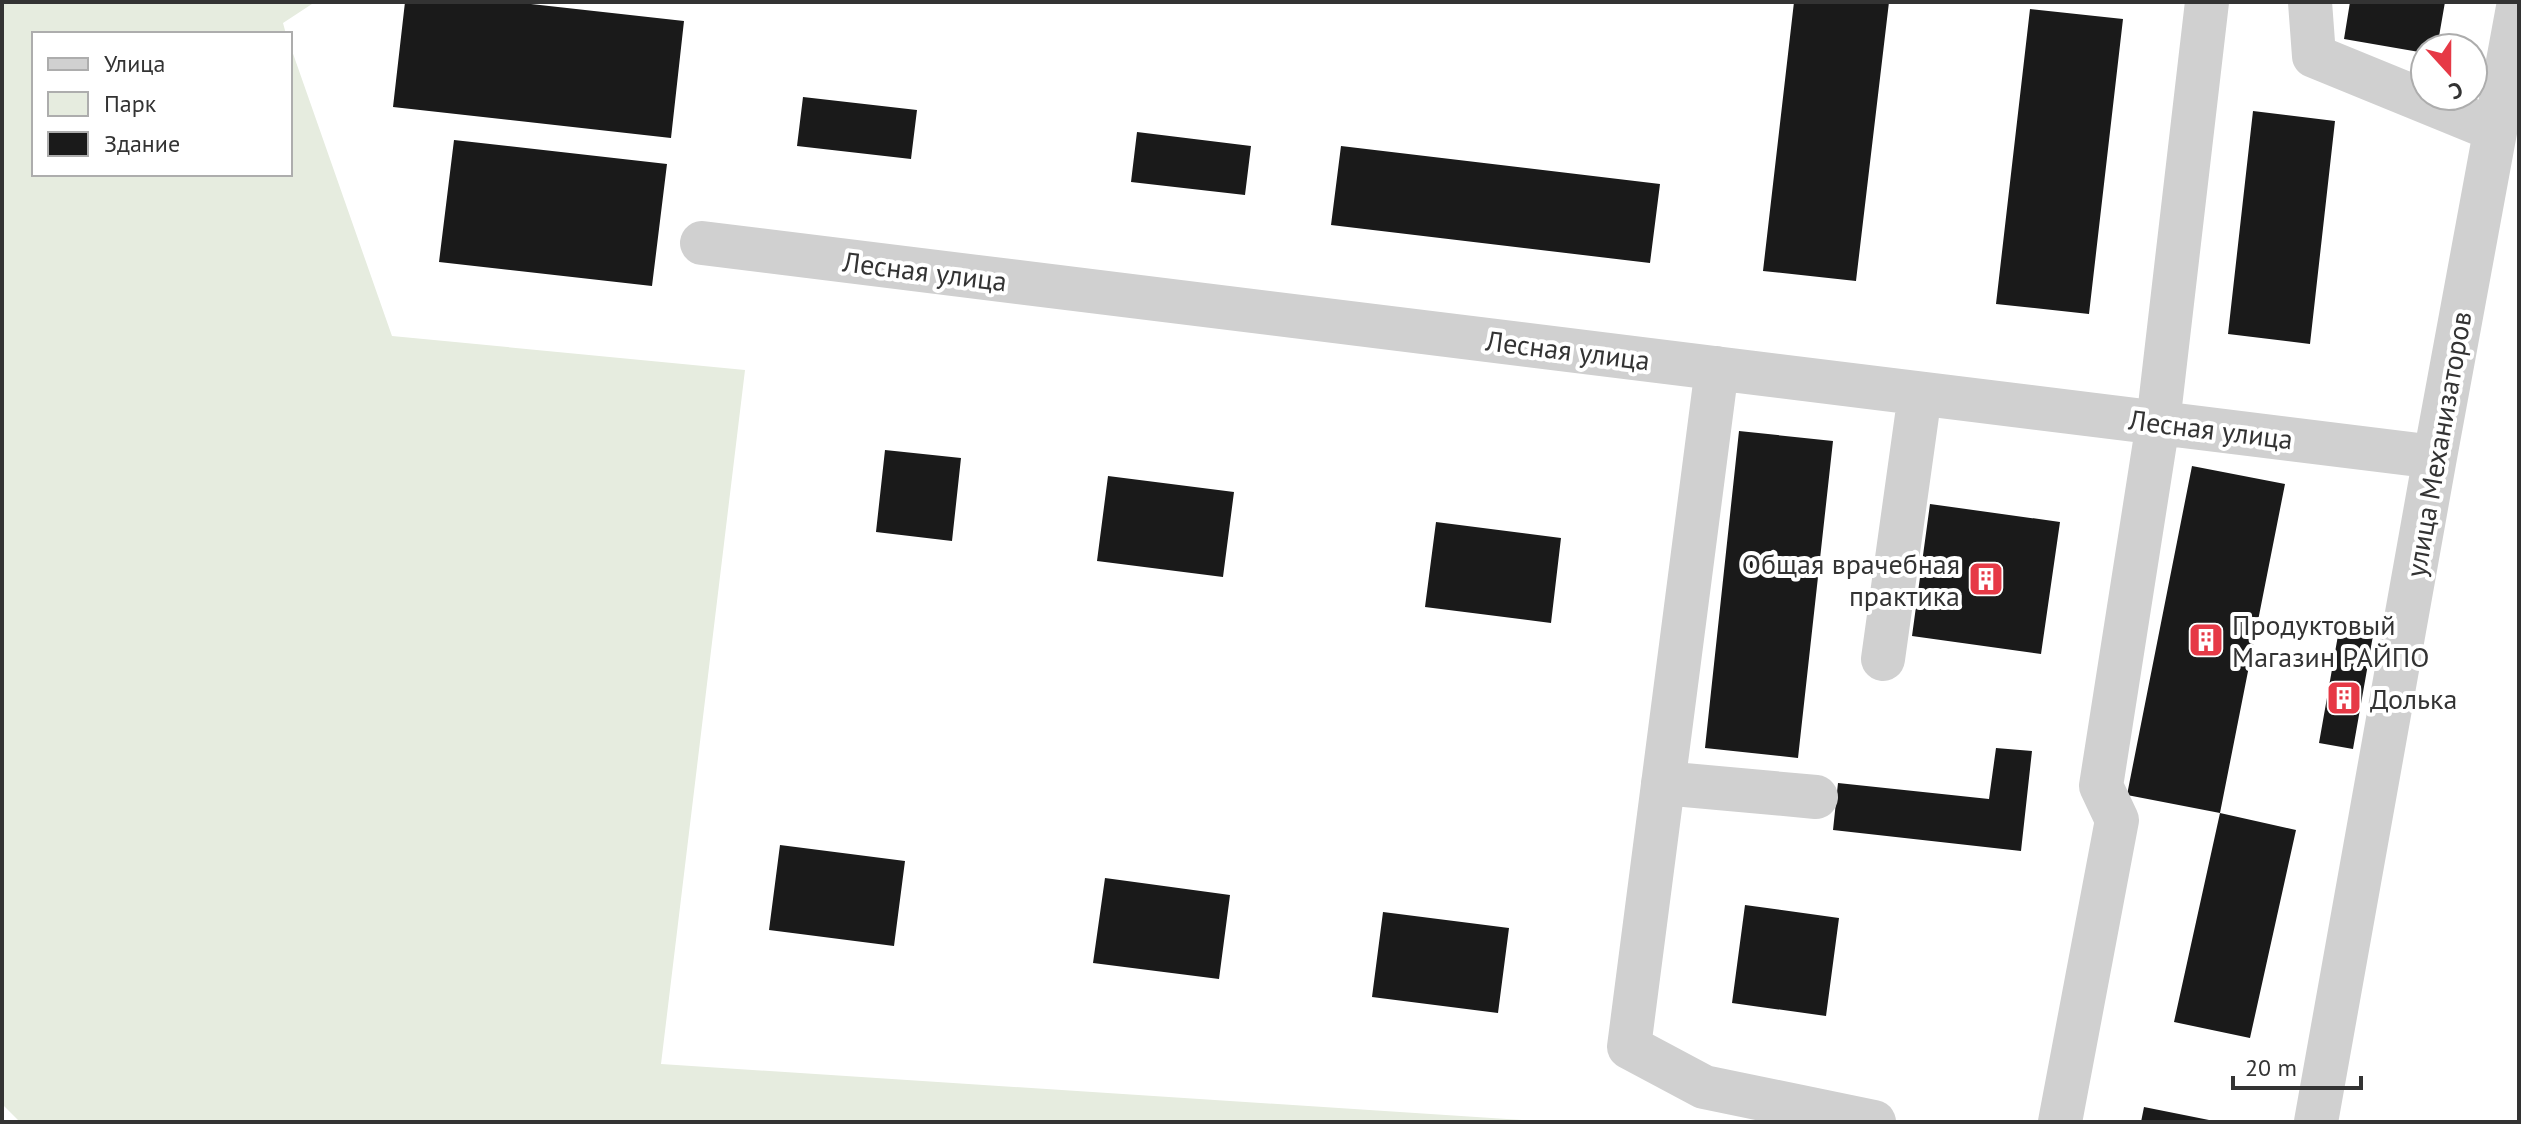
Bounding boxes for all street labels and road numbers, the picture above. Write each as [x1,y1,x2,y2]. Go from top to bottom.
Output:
street label: Лесная улица [840,242,1009,299]
street label: улица Механизаторов [2396,308,2480,580]
street label: Лесная улица [1483,321,1652,378]
street label: Лесная улица [2126,400,2295,457]

